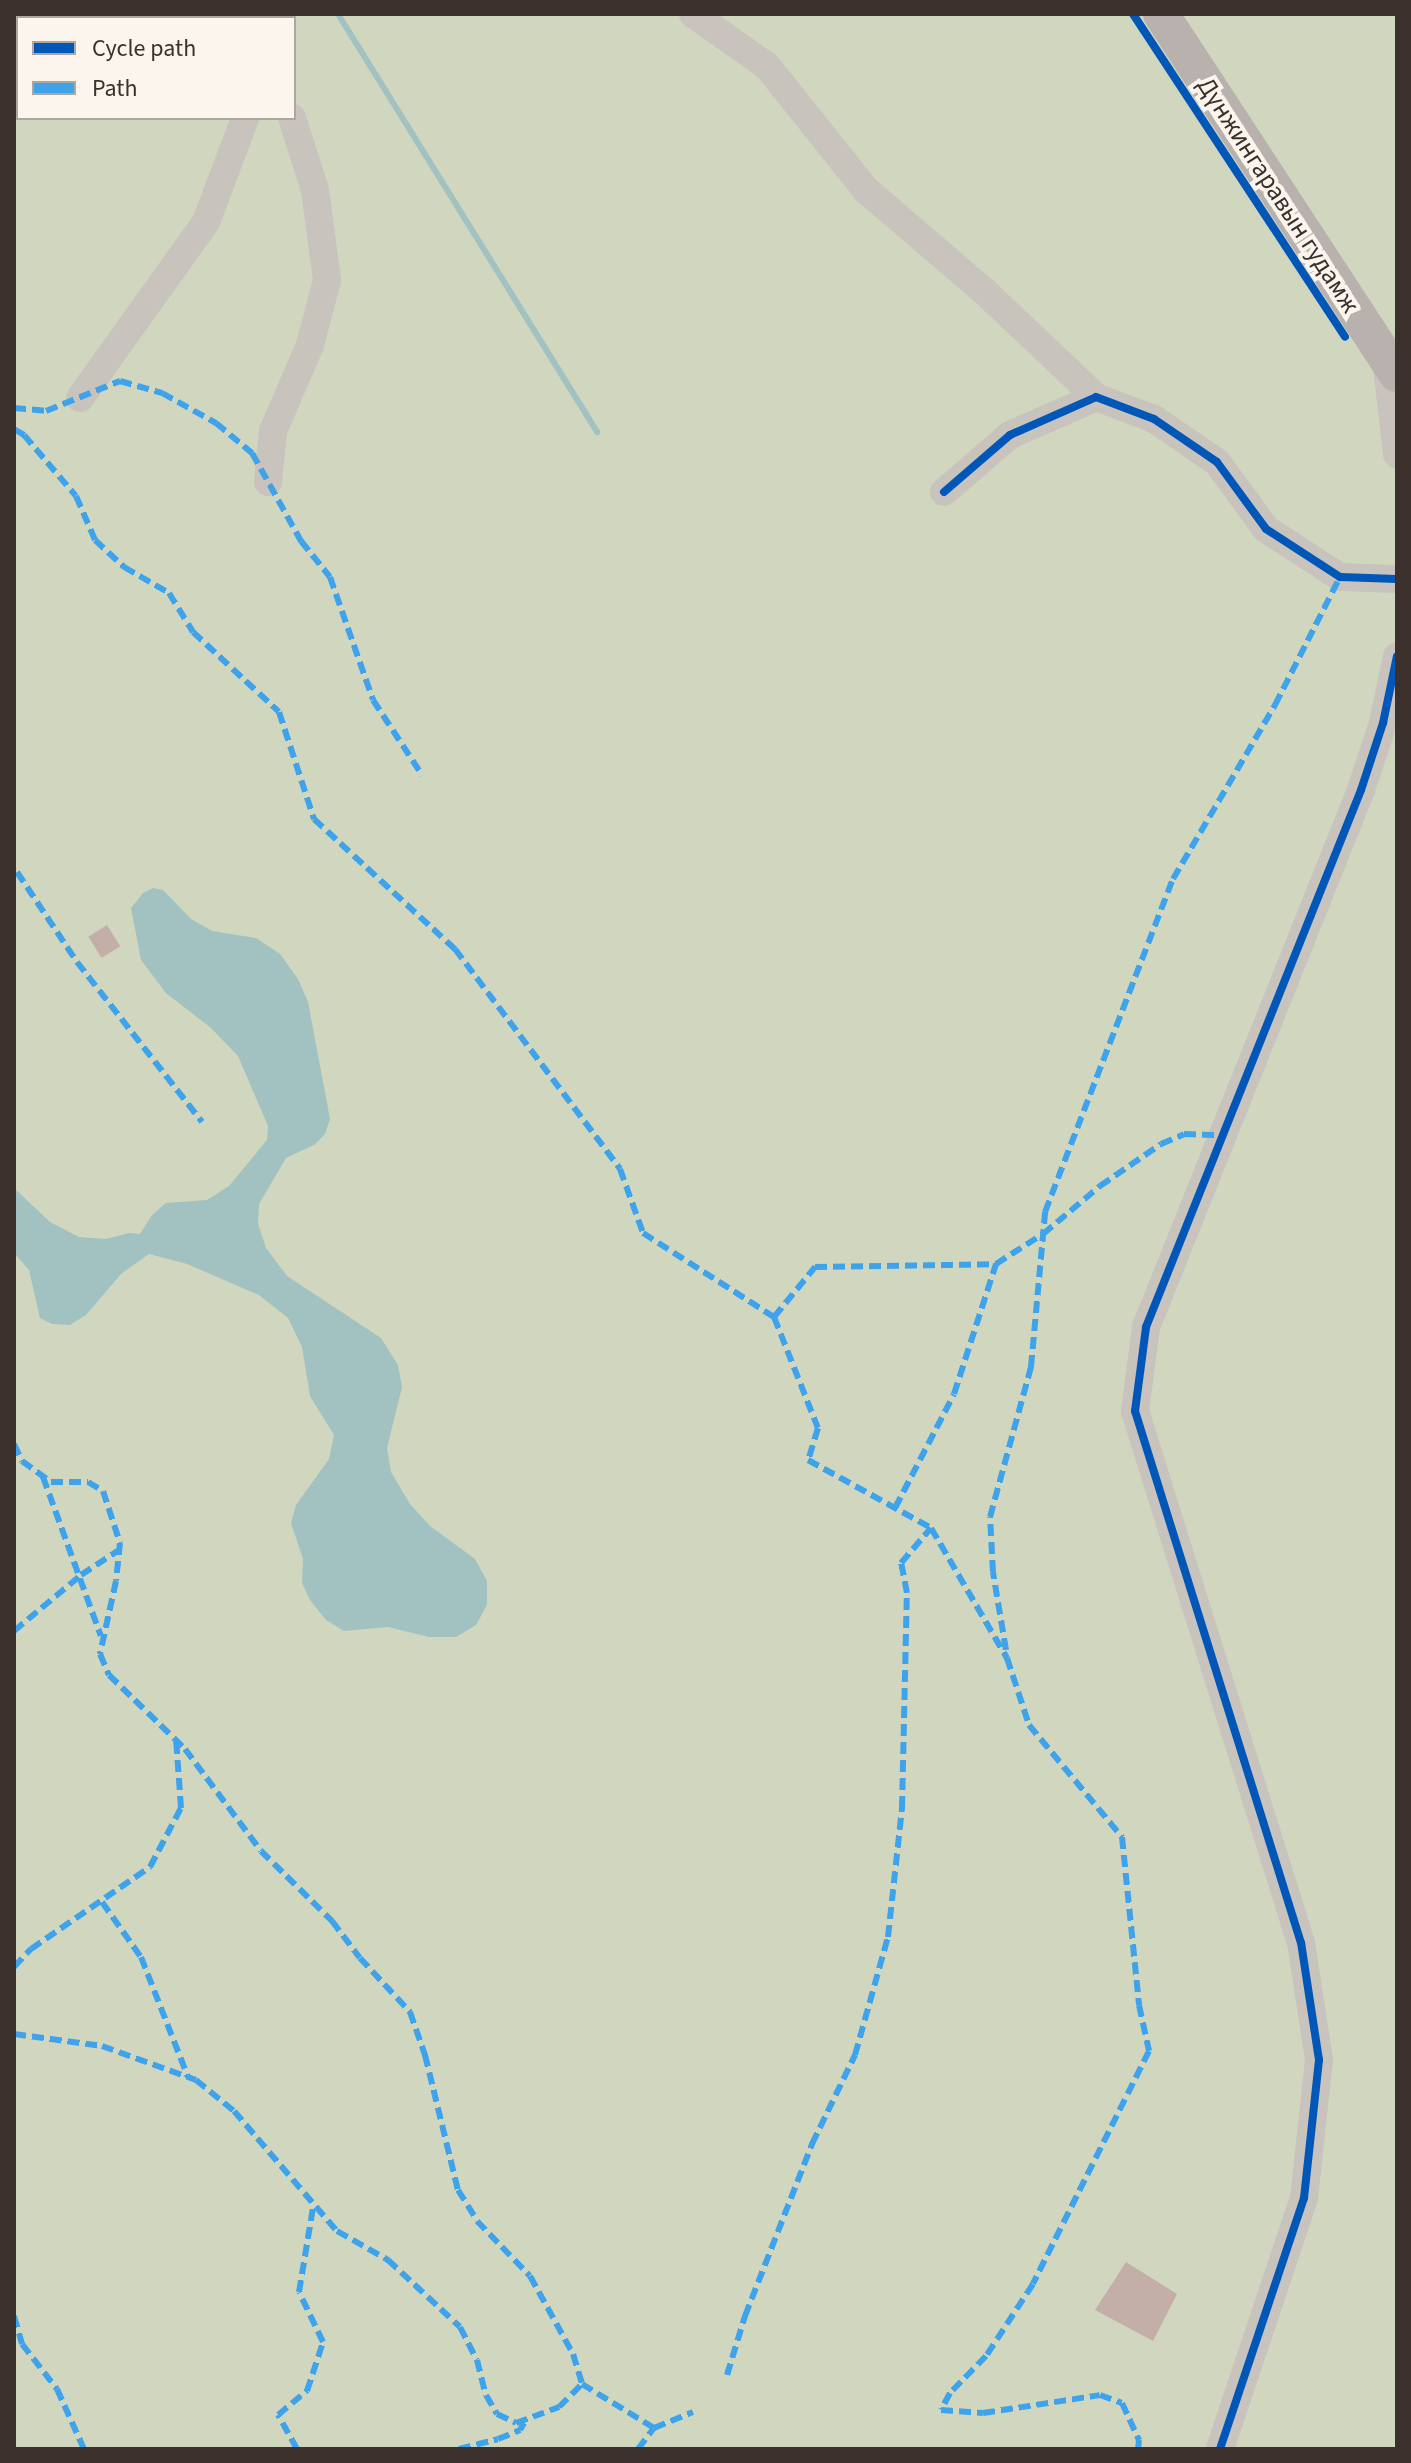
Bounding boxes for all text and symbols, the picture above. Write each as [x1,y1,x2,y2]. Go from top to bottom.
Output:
legend [16,16,296,120]
text: Cycle path [92,31,196,66]
text: Path [92,71,138,106]
street label: Дүнжингаравын гудамж [1190,71,1366,319]

